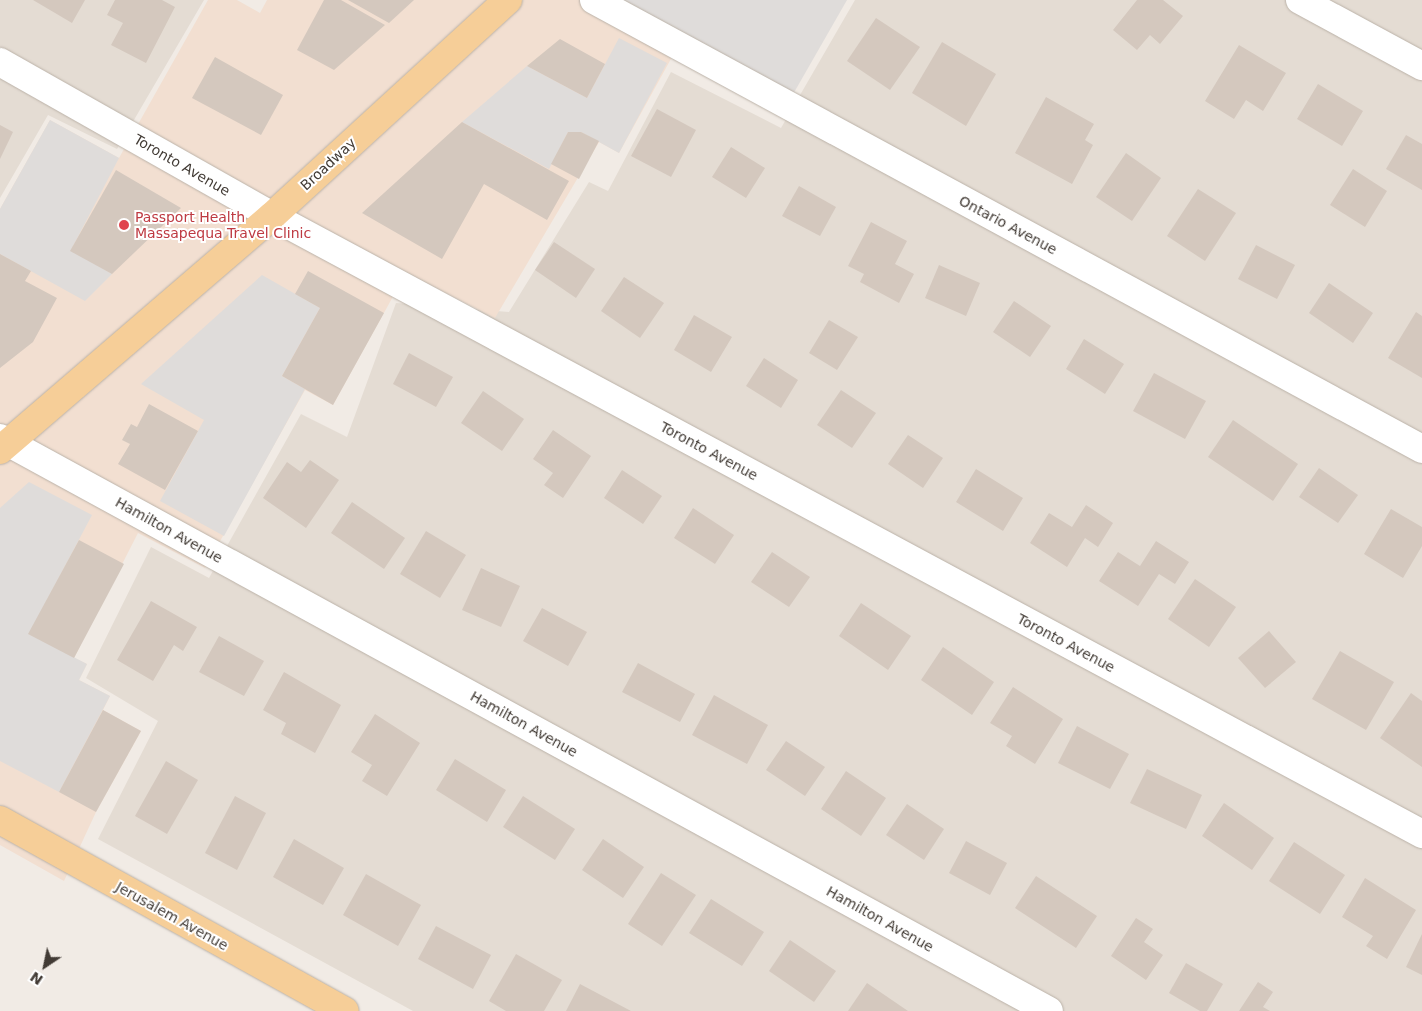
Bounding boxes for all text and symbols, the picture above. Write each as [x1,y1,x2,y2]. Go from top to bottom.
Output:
street label: Toronto Avenue [131,131,233,199]
street label: Broadway [297,134,359,194]
street label: Ontario Avenue [956,192,1060,258]
place label: Passport Health Massapequa Travel Clinic [135,209,311,242]
marker: Passport Health Massapequa Travel Clinic [117,218,131,232]
street label: Toronto Avenue [657,418,761,484]
street label: Hamilton Avenue [112,494,226,566]
street label: Toronto Avenue [1014,610,1118,676]
street label: Hamilton Avenue [467,688,581,760]
street label: Jerusalem Avenue [113,878,231,954]
street label: Hamilton Avenue [823,883,937,955]
north arrow [20,941,70,991]
text: N [27,969,46,988]

